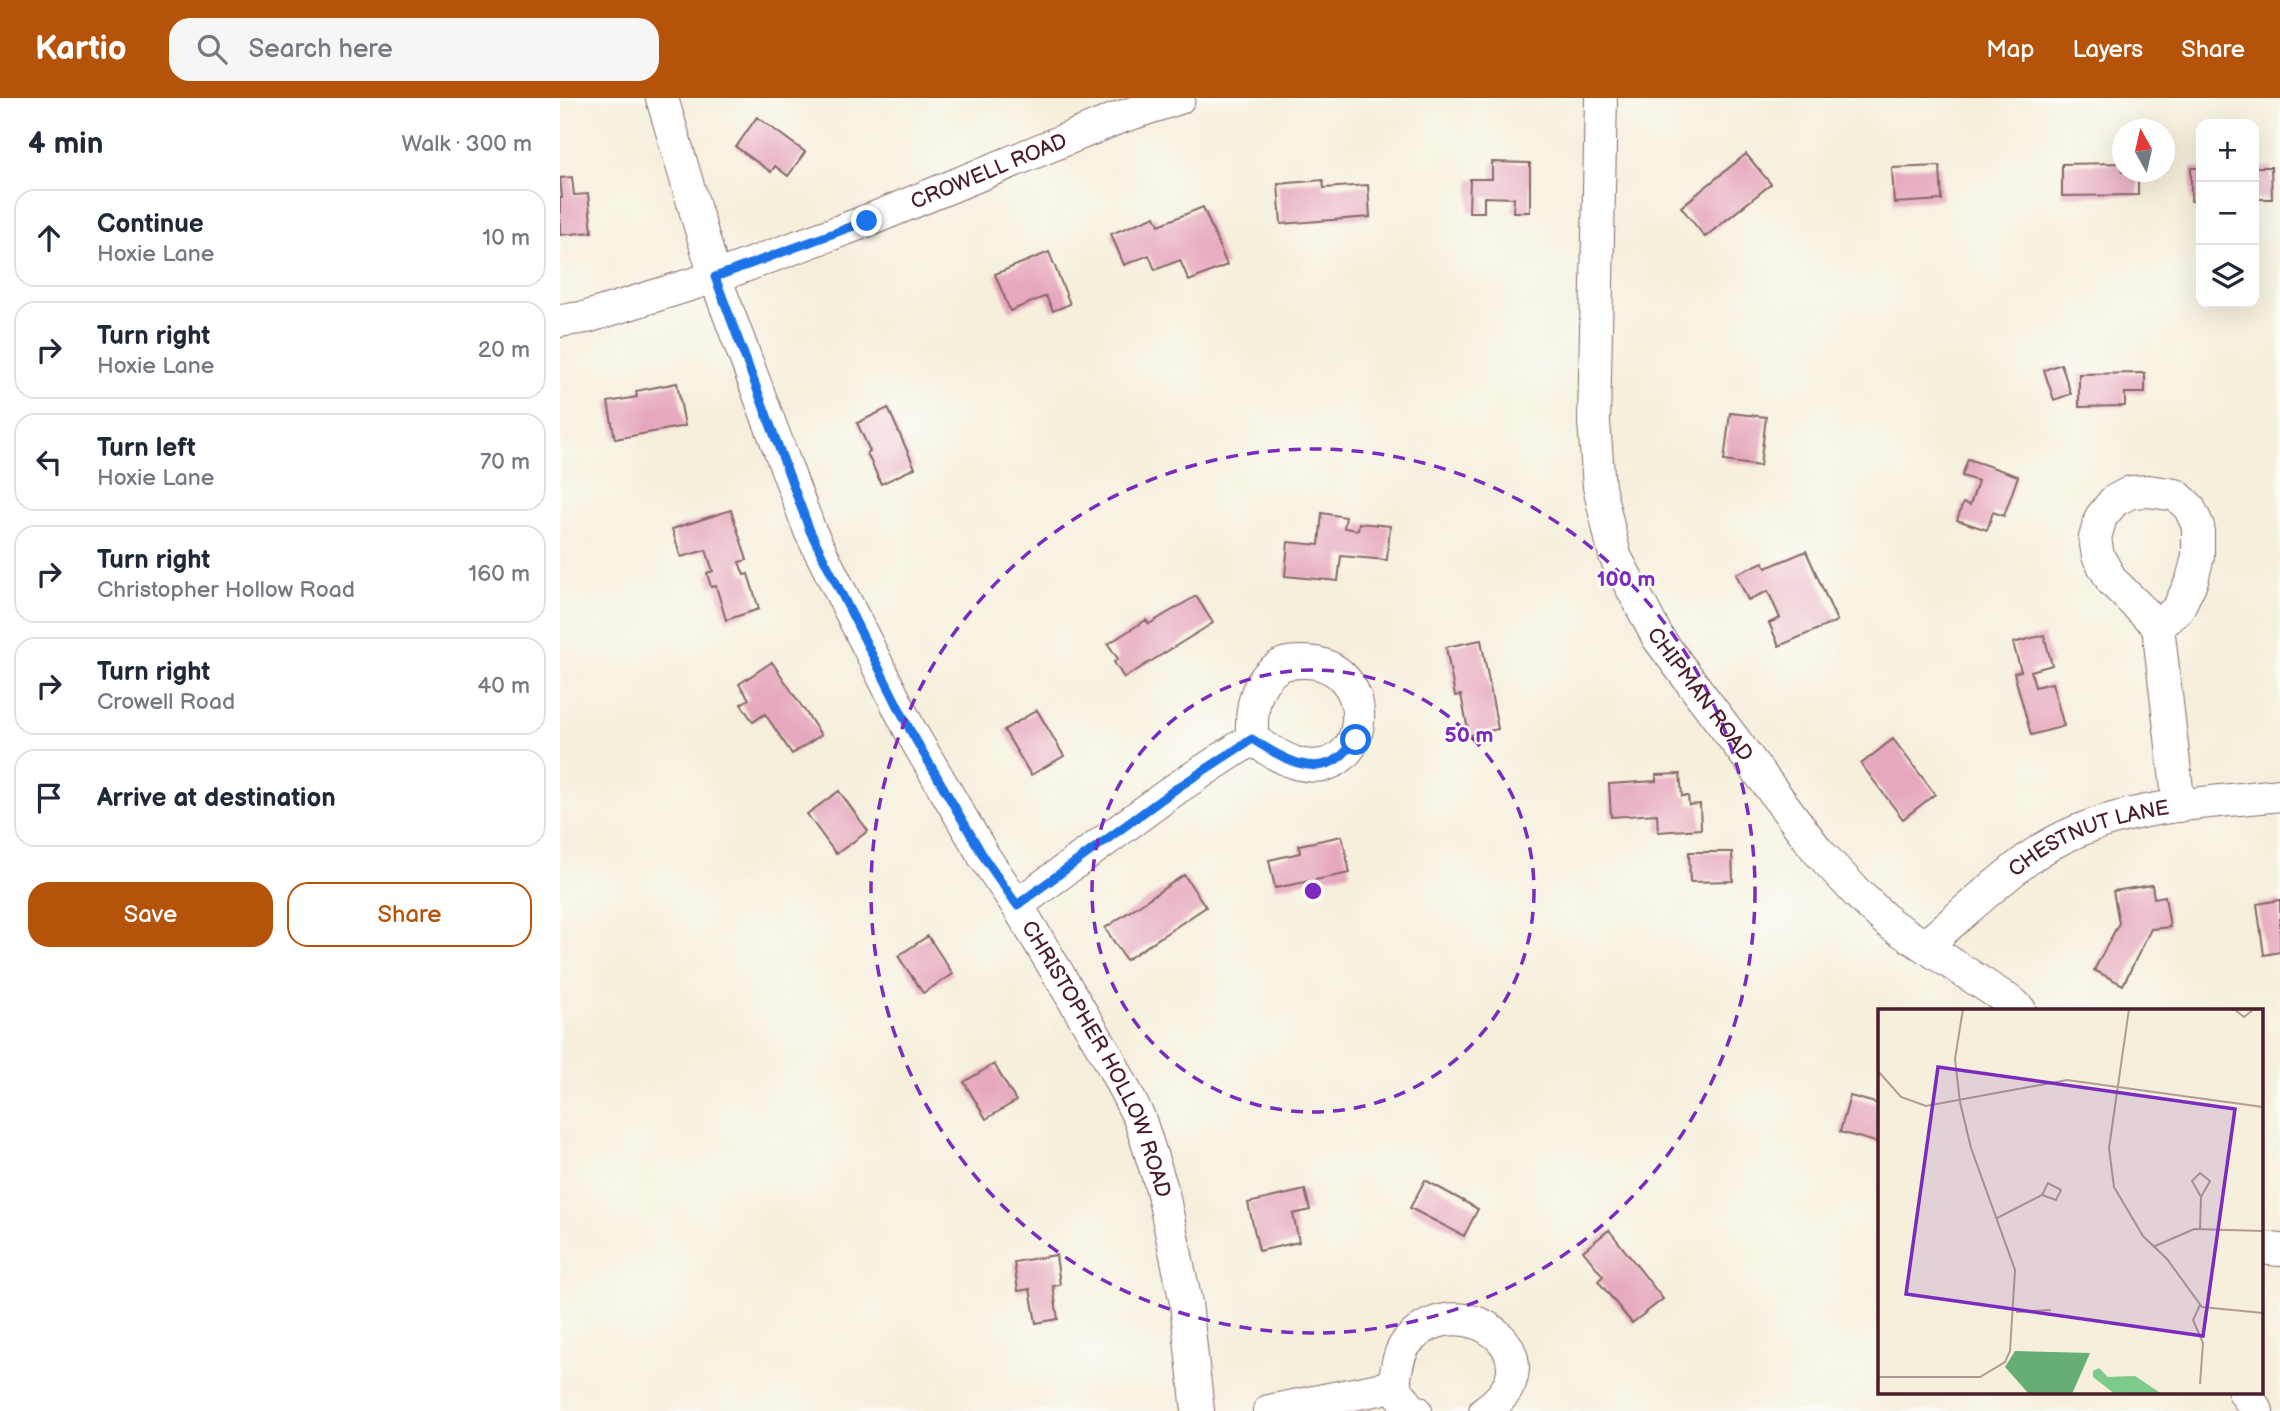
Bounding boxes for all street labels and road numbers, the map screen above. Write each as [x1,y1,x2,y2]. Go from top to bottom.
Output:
street label: CROWELL ROAD [907,128,1071,215]
street label: CHIPMAN ROAD [1642,623,1758,766]
street label: CHESTNUT LANE [2004,795,2171,882]
street label: CHRISTOPHER HOLLOW ROAD [1016,916,1175,1200]

